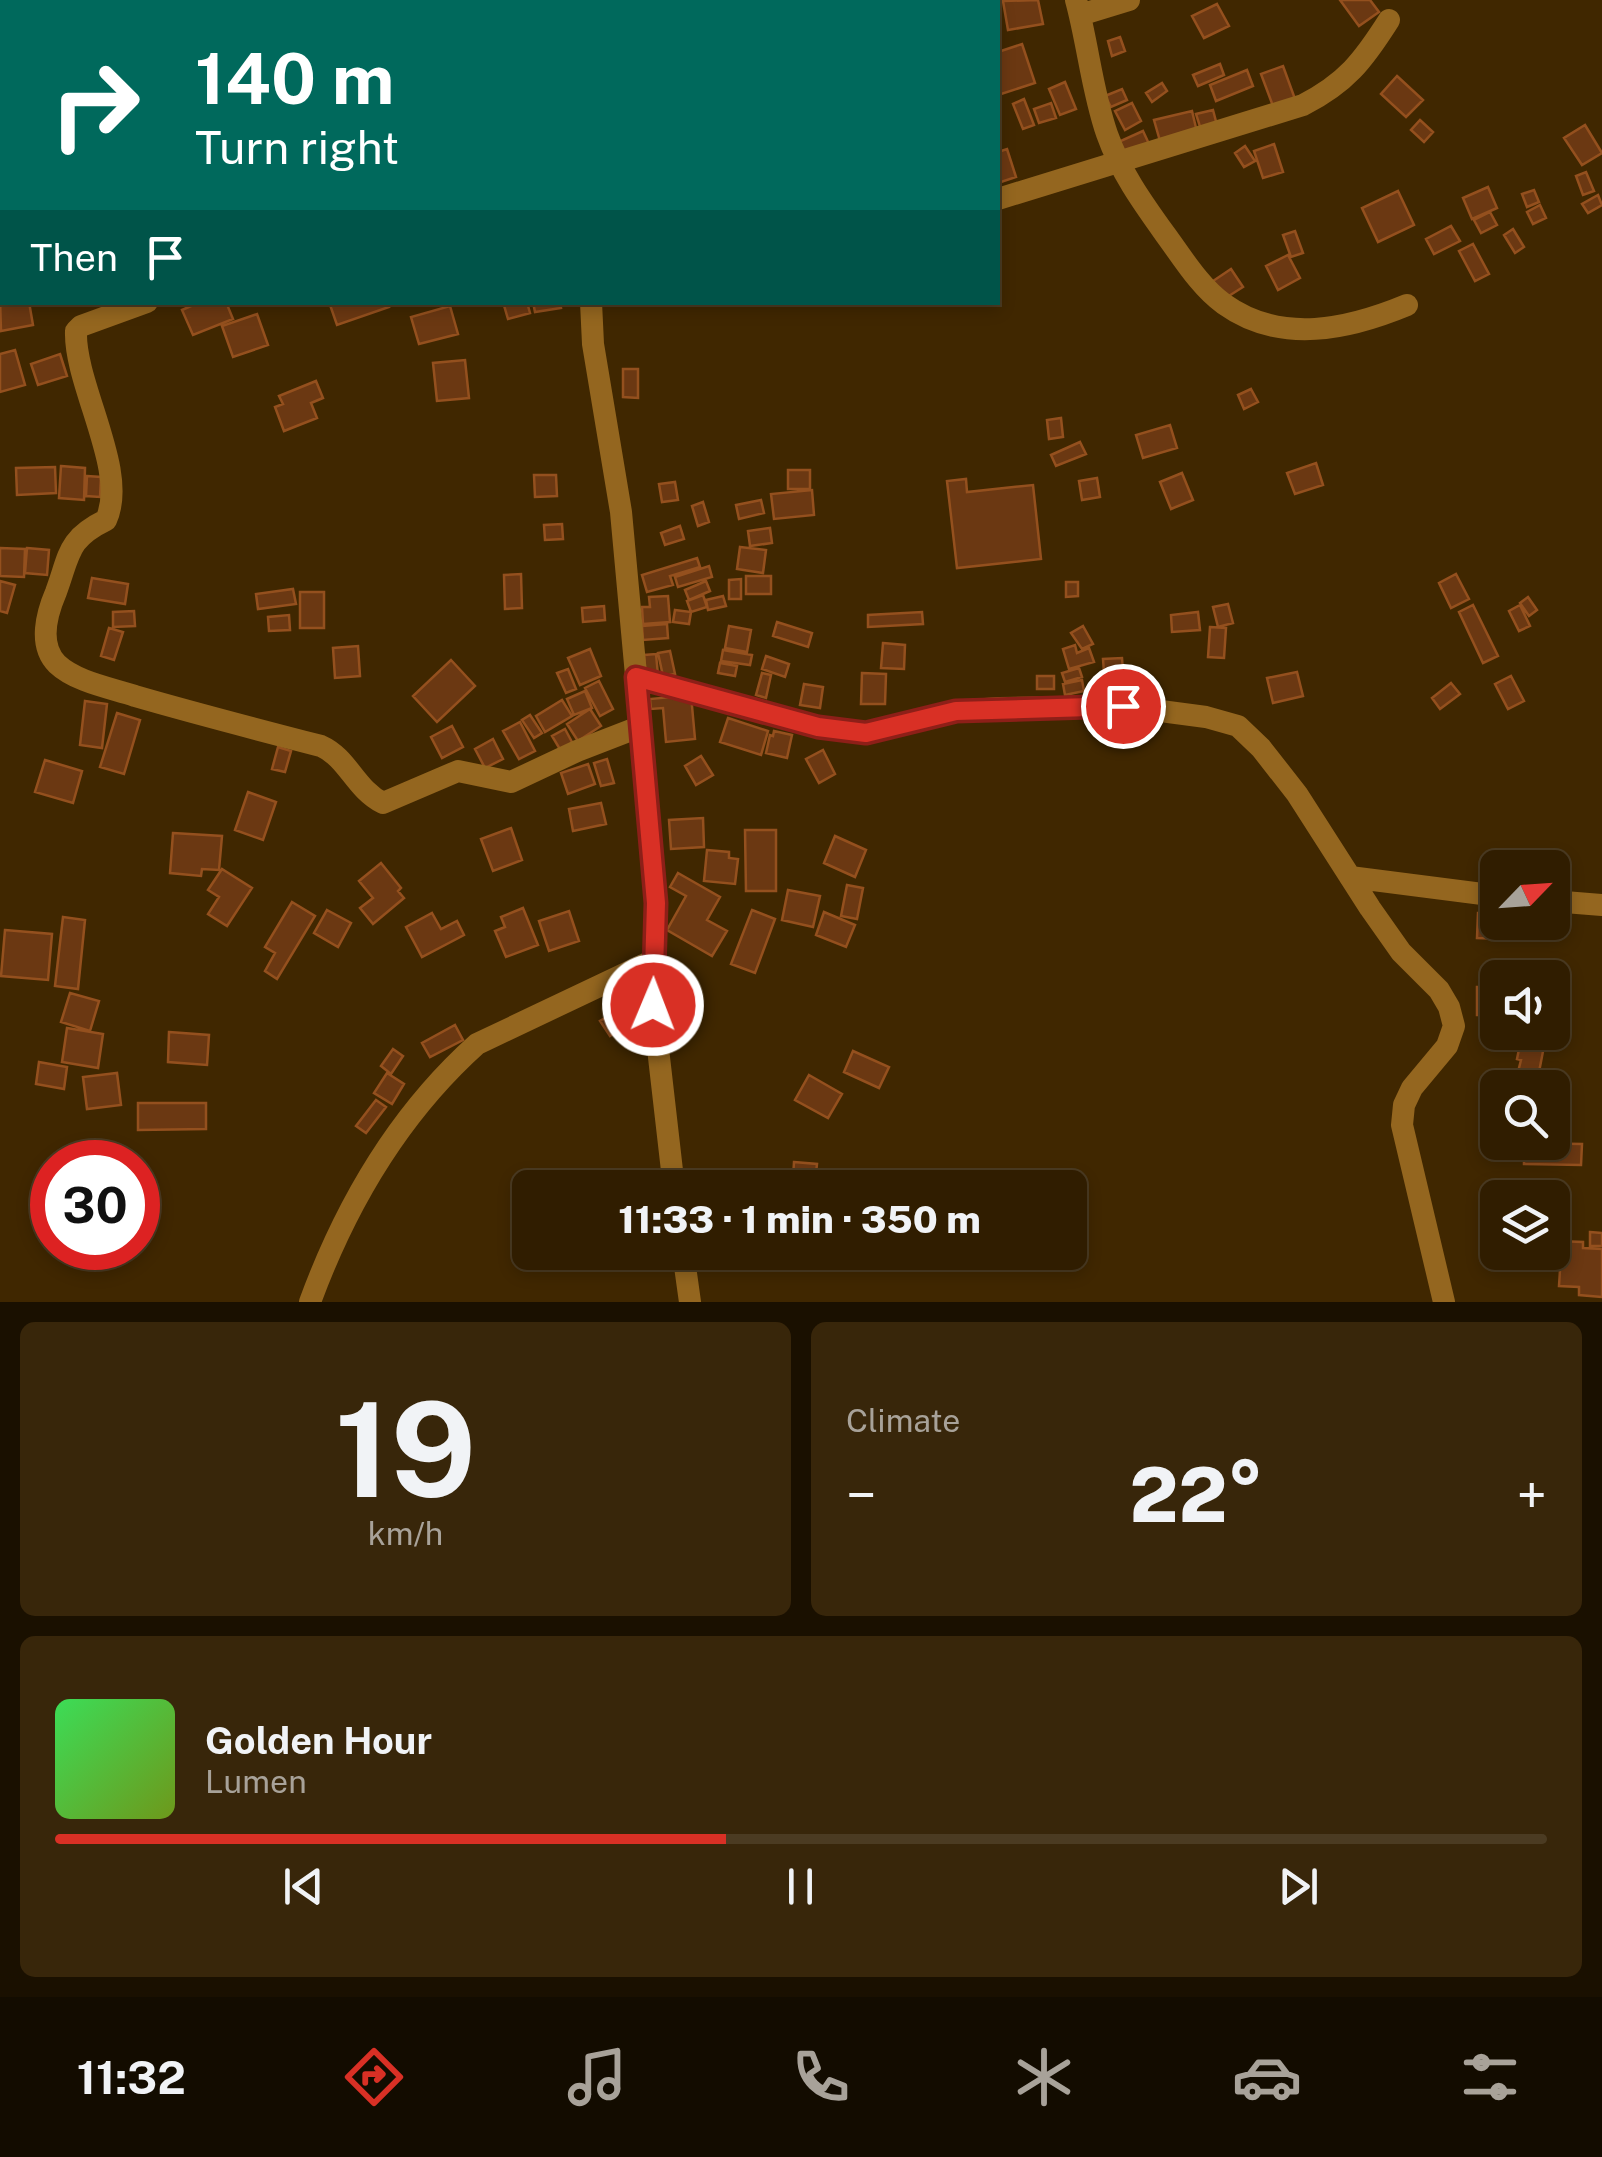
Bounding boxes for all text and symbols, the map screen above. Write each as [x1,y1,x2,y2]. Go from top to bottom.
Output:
text: 140 m [195,37,394,120]
icon: right [30,40,160,170]
text: Turn right [195,121,399,174]
icon: arrive [138,230,193,285]
text: Then [30,235,118,280]
pin [1081,664,1166,749]
icon: arrive [1096,679,1151,734]
north arrow [1480,850,1570,940]
map controls [1480,850,1570,1270]
position arrow [601,953,705,1057]
button: sound [1480,960,1570,1050]
button: search [1480,1070,1570,1160]
speed limit sign: 30 [30,1140,160,1270]
button: layers [1480,1180,1570,1270]
text: 11:33 · 1 min · 350 m [618,1197,981,1242]
text: 19 [335,1374,476,1526]
text: Climate [846,1402,960,1439]
text: 22° [1130,1451,1263,1539]
text: − [846,1463,877,1527]
text: + [1517,1463,1547,1527]
text: km/h [368,1515,443,1552]
text: Golden Hour [205,1718,432,1763]
text: Lumen [205,1763,307,1800]
icon: previous [276,1859,331,1914]
icon: pause [773,1859,828,1914]
icon: next [1271,1859,1326,1914]
icon: directions [339,2042,409,2112]
icon: music [562,2042,632,2112]
icon: phone [786,2042,856,2112]
icon: climate [1009,2042,1079,2112]
icon: car [1232,2042,1302,2112]
icon: filters [1455,2042,1525,2112]
text: 11:32 [77,2051,186,2104]

